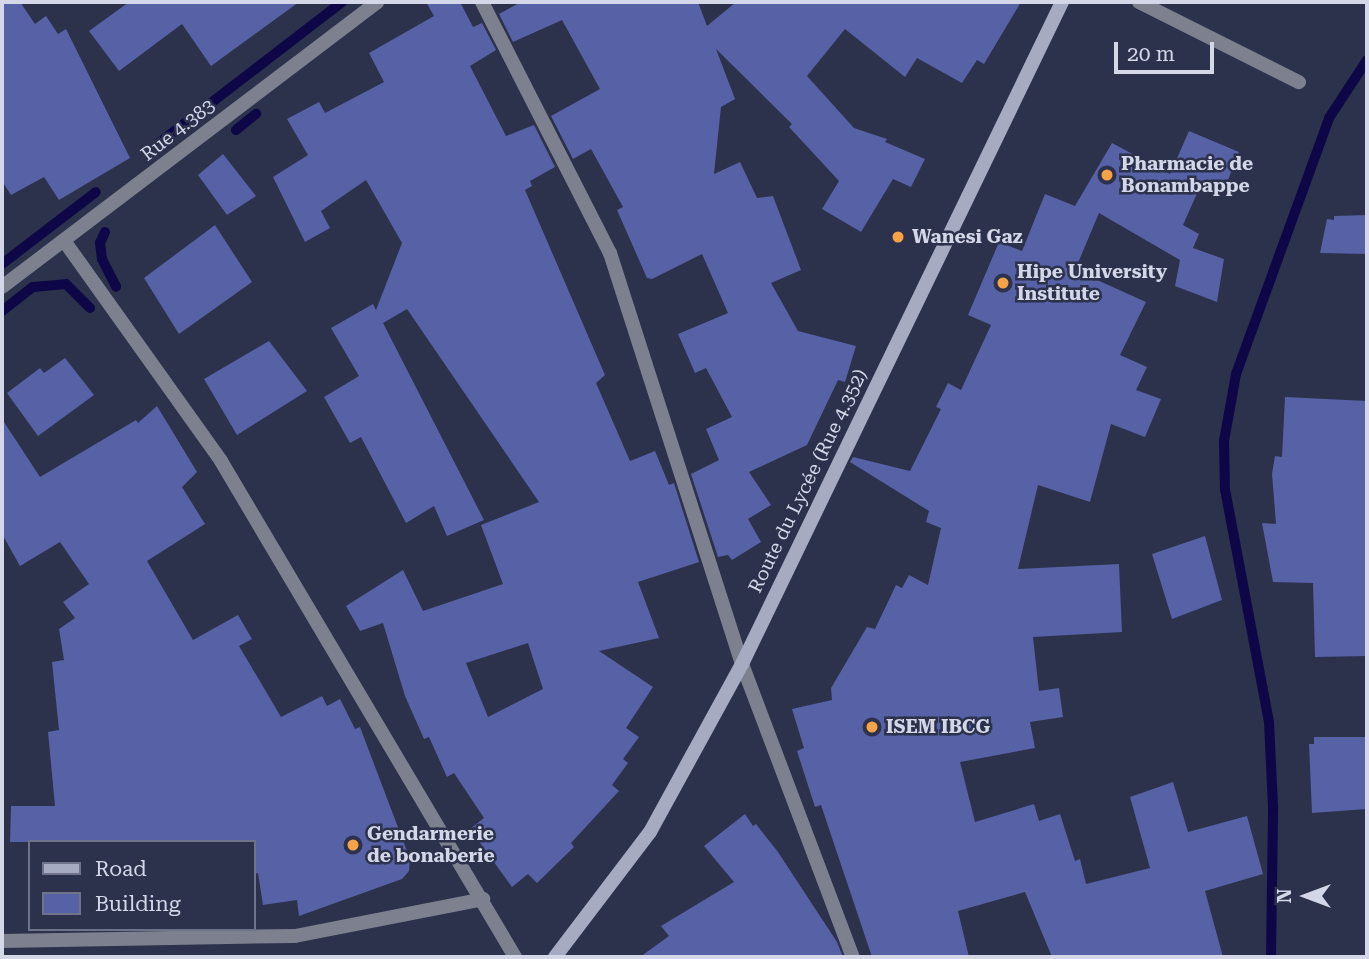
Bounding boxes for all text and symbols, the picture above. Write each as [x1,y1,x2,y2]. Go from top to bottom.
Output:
scale bar [1117,28,1217,72]
text: 20 m [1127,42,1175,66]
street label: Rue 4.383 [137,94,219,166]
place label: Pharmacie de Bonambappe [1121,153,1253,197]
marker: Pharmacie de Bonambappe [1099,167,1115,183]
place label: Wanesi Gaz [912,226,1023,248]
marker: Wanesi Gaz [890,229,906,245]
place label: Hipe University Institute [1017,261,1167,305]
marker: Hipe University Institute [995,275,1011,291]
street label: Route du Lycée (Rue 4.352) [744,365,872,597]
place label: ISEM IBCG [886,716,990,738]
marker: ISEM IBCG [864,719,880,735]
place label: Gendarmerie de bonaberie [367,823,495,867]
marker: Gendarmerie de bonaberie [345,837,361,853]
legend [28,840,256,931]
text: Road [95,857,147,881]
north arrow [1271,861,1341,931]
text: N [1273,889,1296,903]
text: Building [95,892,181,916]

